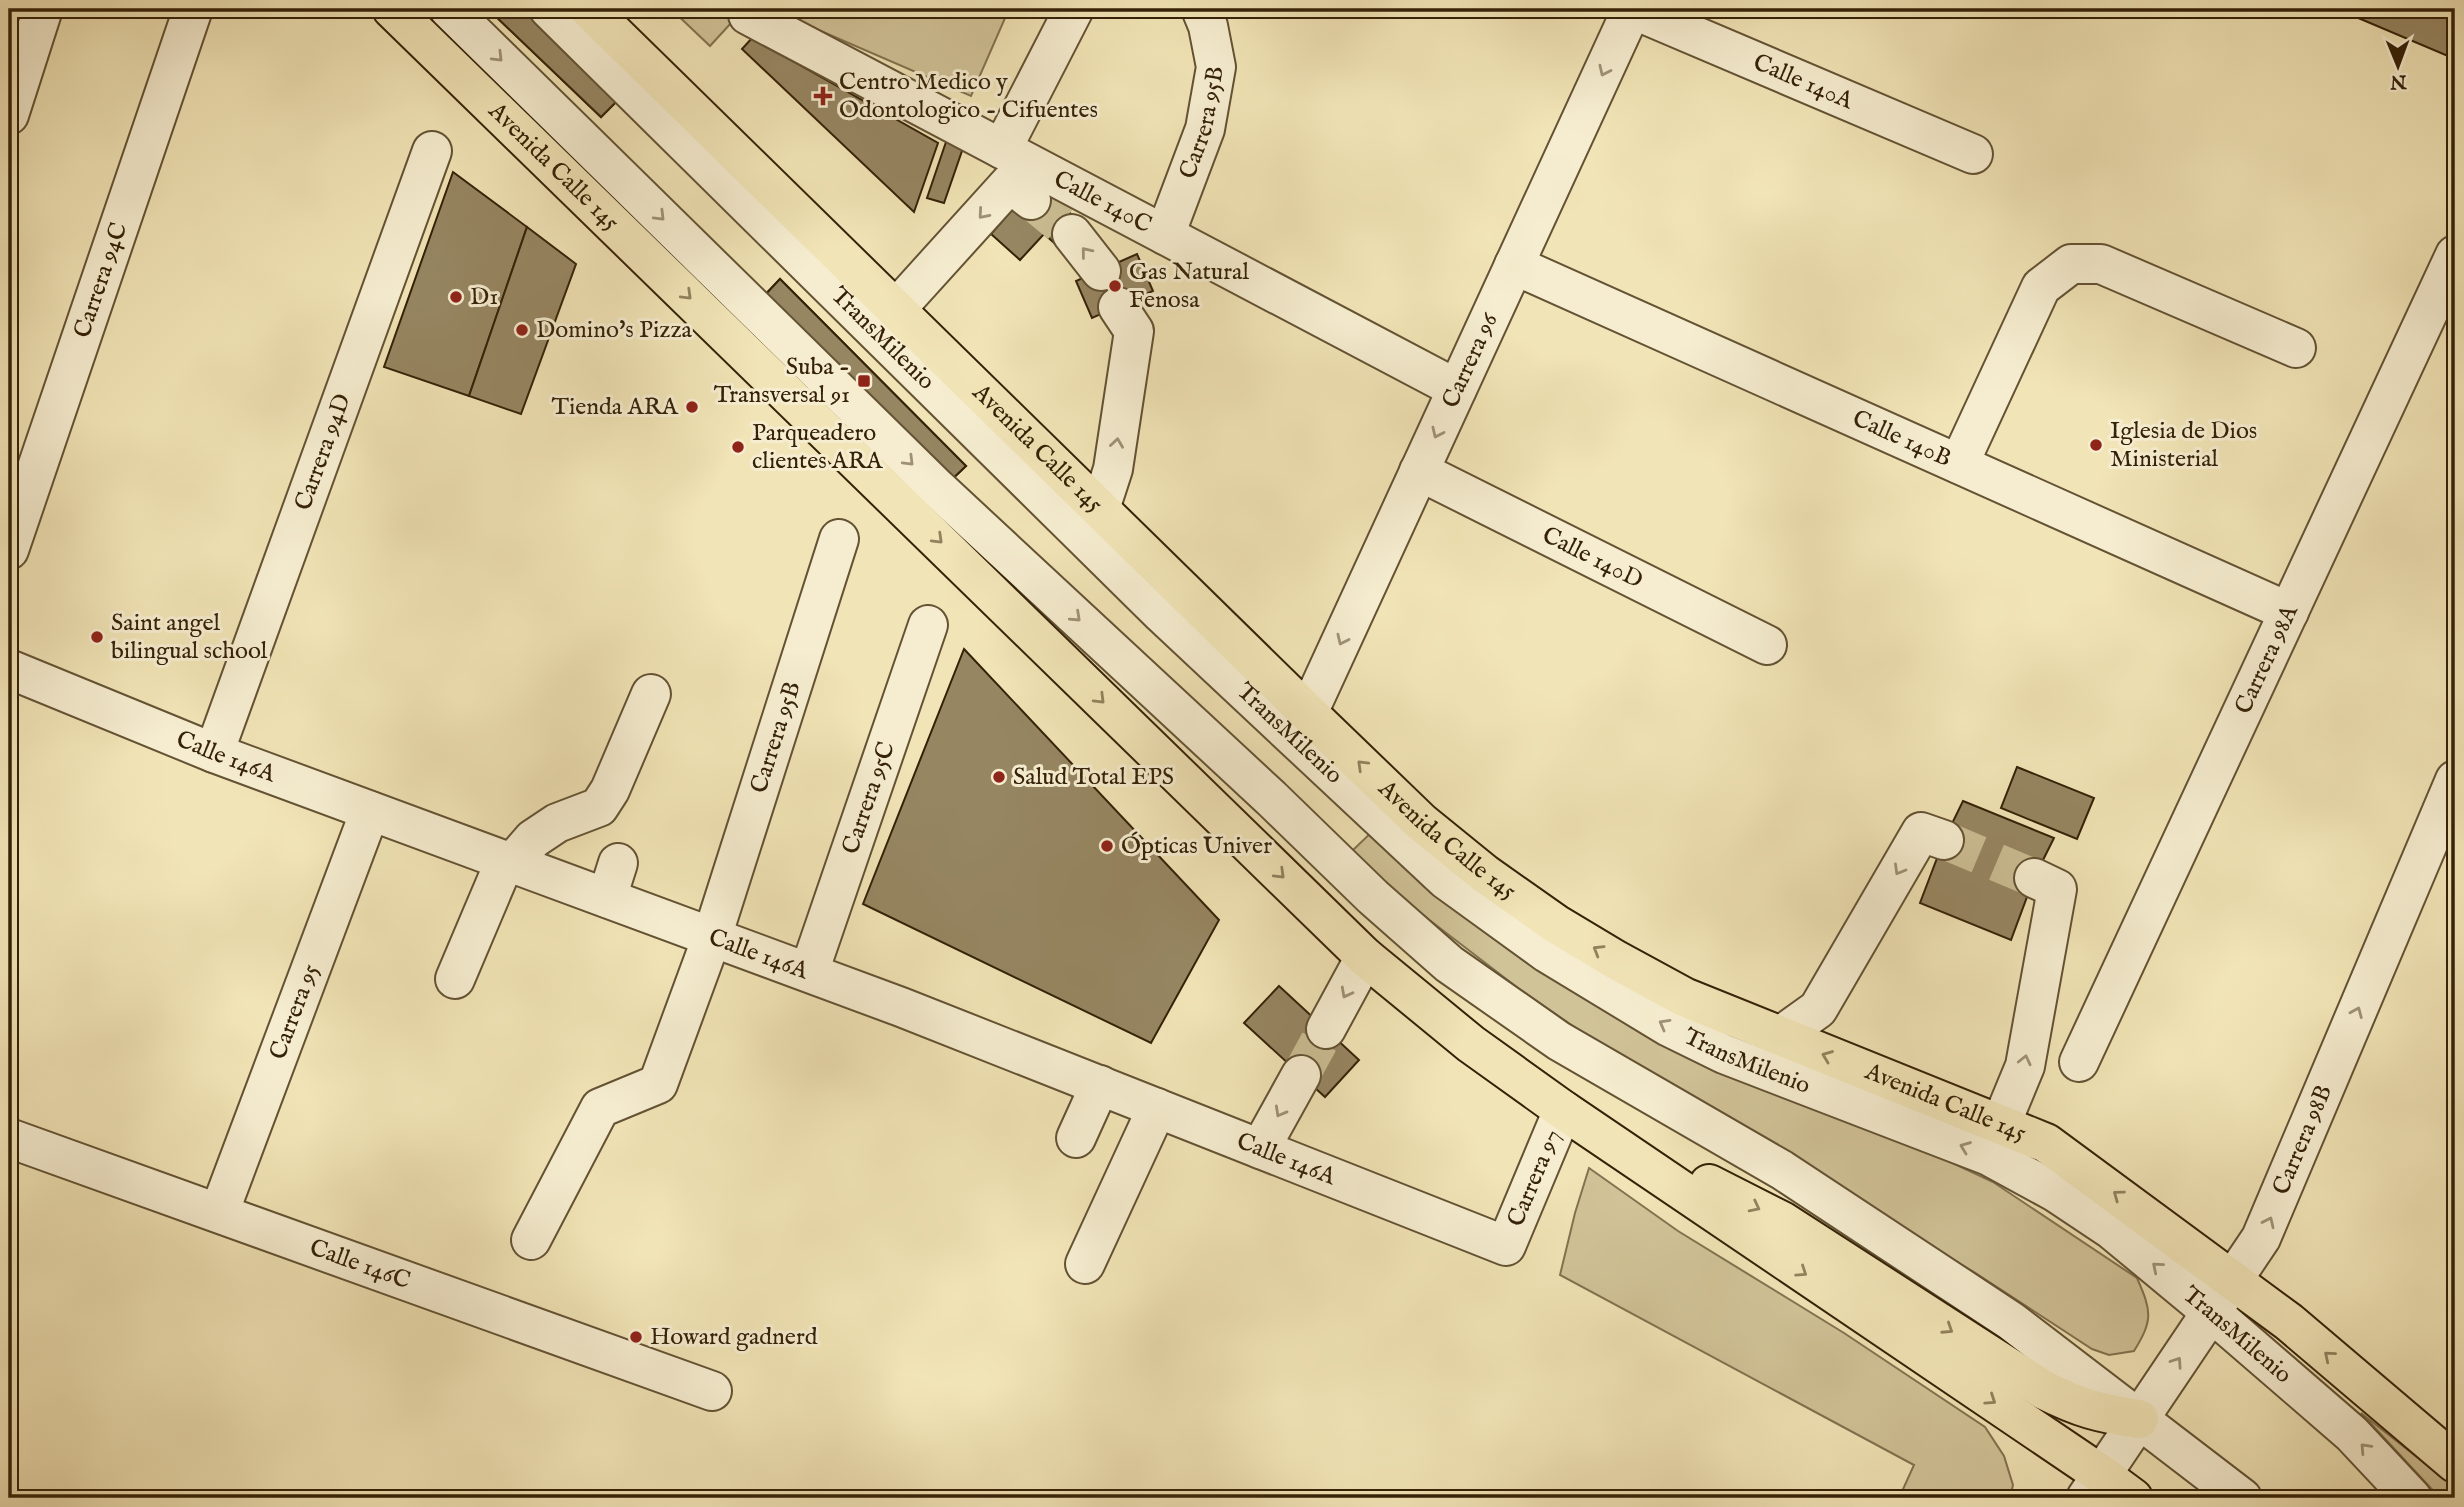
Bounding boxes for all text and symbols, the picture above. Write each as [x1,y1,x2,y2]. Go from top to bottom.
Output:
north arrow [2362,32,2432,102]
street label: Calle 140A [1749,47,1859,117]
one-way arrow [489,48,502,61]
street label: Carrera 95B [1172,64,1231,183]
one-way arrow [1598,64,1612,76]
place label: Centro Medico y Odontologico - Cifuentes [839,67,1098,126]
text: N [2389,69,2408,93]
marker: Centro Medico y Odontologico - Cifuentes [813,86,833,106]
street label: Avenida Calle 145 [481,95,626,238]
street label: Calle 140C [1048,164,1157,241]
one-way arrow [979,205,991,218]
one-way arrow [652,208,664,220]
street label: Carrera 94C [67,218,135,342]
one-way arrow [1082,248,1095,260]
place label: Gas Natural Fenosa [1129,257,1249,316]
marker: Gas Natural Fenosa [1107,278,1123,294]
street label: TransMilenio [824,280,942,397]
place label: D1 [470,282,498,313]
one-way arrow [678,287,691,300]
marker: D1 [448,289,464,305]
street label: Carrera 96 [1435,307,1506,413]
place label: Domino's Pizza [536,315,693,346]
marker: Domino's Pizza [514,322,530,338]
place label: Suba - Transversal 91 [714,352,850,411]
marker: Suba - Transversal 91 [856,373,872,389]
street label: Avenida Calle 145 [965,377,1110,519]
street label: Carrera 94D [288,389,358,515]
place label: Tienda ARA [551,392,679,423]
marker: Tienda ARA [684,399,700,415]
street label: Calle 140B [1848,403,1956,474]
place label: Iglesia de Dios Ministerial [2110,416,2257,475]
place label: Parqueadero clientes ARA [752,418,883,477]
one-way arrow [1431,426,1445,438]
one-way arrow [1109,437,1124,449]
marker: Iglesia de Dios Ministerial [2088,437,2104,453]
marker: Parqueadero clientes ARA [730,439,746,455]
one-way arrow [901,453,914,466]
street label: Calle 140D [1537,520,1648,596]
one-way arrow [930,531,943,544]
street label: Carrera 98A [2228,599,2306,719]
place label: Saint angel bilingual school [111,608,268,667]
one-way arrow [1068,608,1081,621]
marker: Saint angel bilingual school [89,629,105,645]
one-way arrow [1336,633,1350,645]
street label: TransMilenio [1230,676,1349,791]
street label: Carrera 95B [743,677,808,797]
one-way arrow [1092,690,1105,703]
street label: Calle 146A [172,724,281,790]
street label: Carrera 95C [835,738,902,858]
one-way arrow [1357,760,1370,773]
place label: Salud Total EPS [1013,762,1174,793]
marker: Salud Total EPS [991,769,1007,785]
street label: Avenida Calle 145 [1371,773,1523,907]
place label: Ópticas Univer [1121,831,1272,862]
marker: Ópticas Univer [1099,838,1115,854]
one-way arrow [1894,863,1907,876]
one-way arrow [1272,866,1285,879]
street label: Calle 146A [704,922,813,987]
one-way arrow [1593,945,1606,958]
street label: Carrera 95 [263,959,327,1064]
one-way arrow [1340,985,1354,998]
one-way arrow [2349,1007,2363,1019]
one-way arrow [1659,1019,1671,1032]
street label: TransMilenio [1678,1021,1815,1101]
one-way arrow [1821,1050,1833,1064]
one-way arrow [2017,1054,2032,1066]
street label: Avenida Calle 145 [1860,1056,2031,1149]
street label: Carrera 98B [2266,1080,2340,1199]
one-way arrow [1275,1105,1289,1117]
street label: Carrera 97 [1500,1125,1568,1231]
street label: Calle 146A [1232,1126,1341,1193]
one-way arrow [1960,1141,1972,1155]
one-way arrow [2113,1191,2126,1204]
one-way arrow [1748,1199,1760,1213]
one-way arrow [2261,1216,2275,1229]
street label: Calle 146C [305,1232,415,1297]
one-way arrow [2152,1263,2165,1275]
one-way arrow [1795,1264,1808,1277]
street label: TransMilenio [2176,1279,2298,1391]
one-way arrow [1940,1320,1953,1333]
place label: Howard gadnerd [650,1322,818,1353]
marker: Howard gadnerd [628,1329,644,1345]
one-way arrow [2324,1352,2337,1364]
one-way arrow [2169,1357,2181,1370]
one-way arrow [1983,1391,1996,1404]
one-way arrow [2361,1443,2374,1456]

